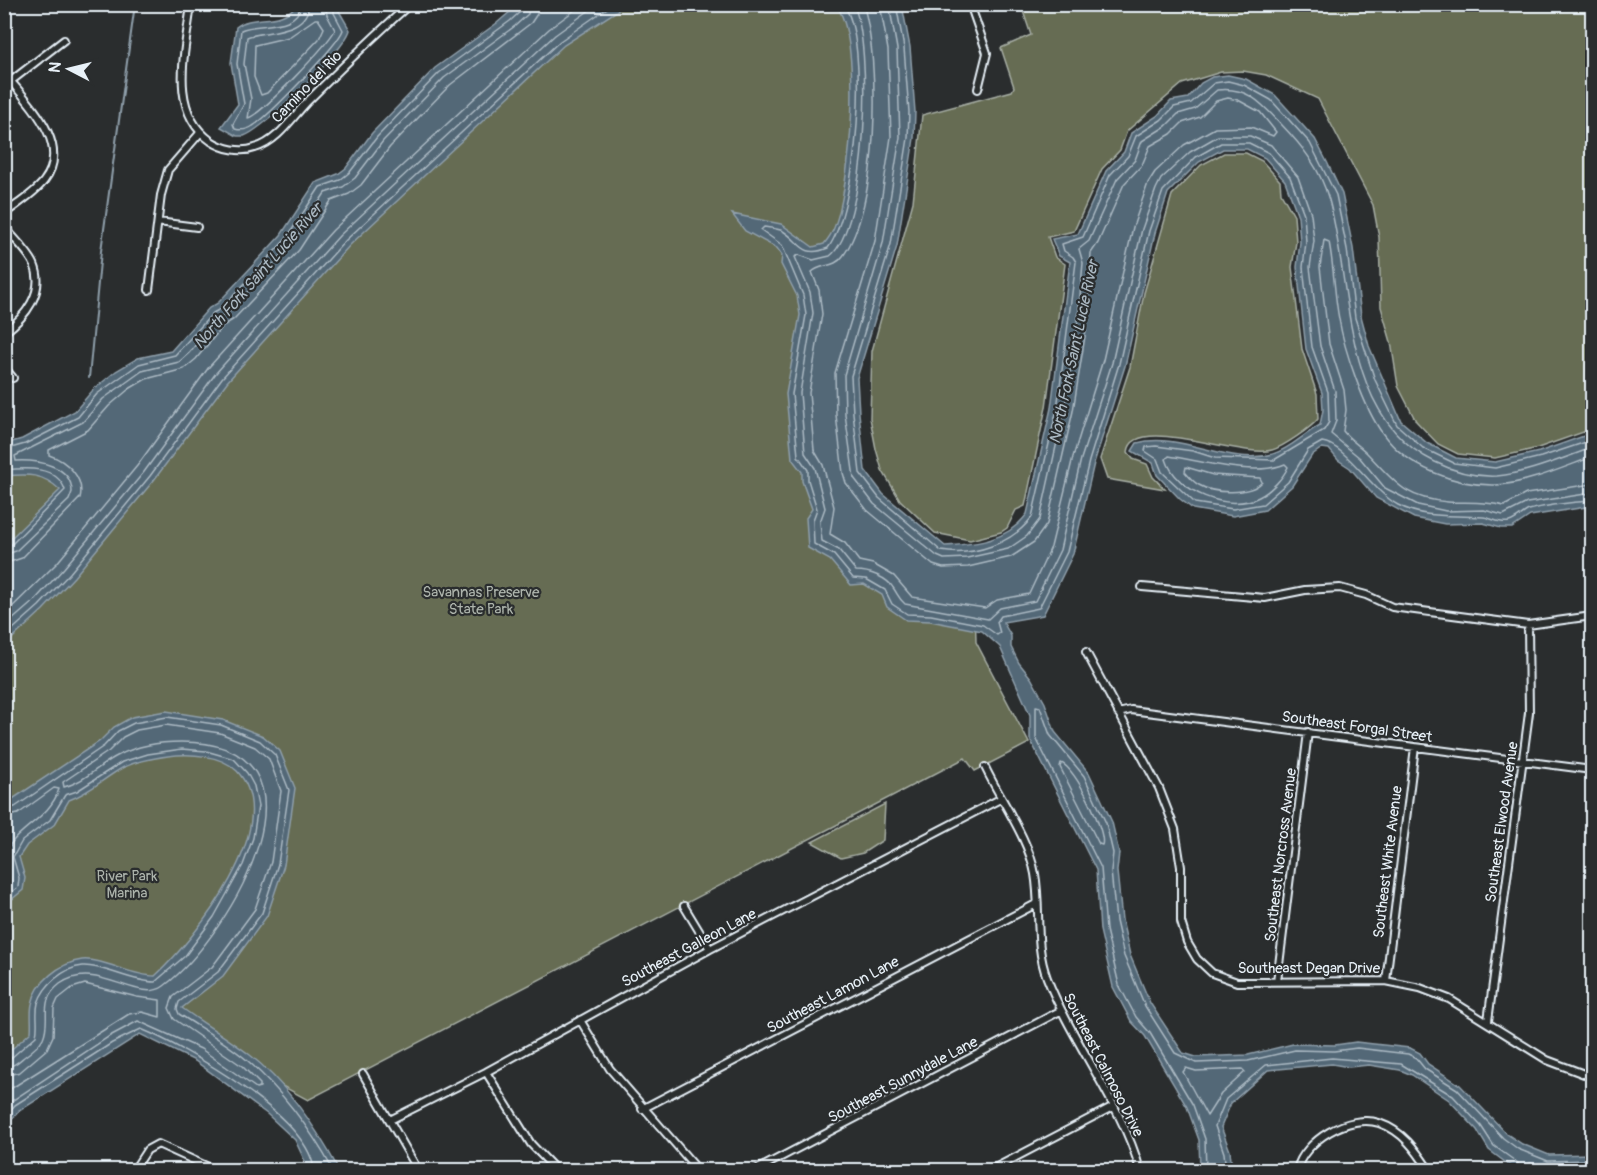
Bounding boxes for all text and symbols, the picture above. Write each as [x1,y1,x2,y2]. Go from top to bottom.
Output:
north arrow [39,39,99,99]
street label: Camino del Rio [268,47,346,127]
text: N [45,61,66,74]
water label: North Fork Saint Lucie River [189,197,328,353]
water label: North Fork Saint Lucie River [1045,256,1104,445]
park label: Savannas Preserve State Park [423,583,540,619]
street label: Southeast Forgal Street [1281,707,1434,747]
street label: Southeast Elwood Avenue [1481,740,1523,904]
street label: Southeast Norcross Avenue [1261,766,1301,943]
street label: Southeast White Avenue [1369,784,1407,939]
park label: River Park Marina [97,867,158,903]
street label: Southeast Galleon Lane [618,904,760,992]
street label: Southeast Lamon Lane [764,952,903,1038]
street label: Southeast Degan Drive [1238,959,1381,978]
street label: Southeast Calmoso Drive [1058,990,1148,1141]
street label: Southeast Sunnydale Lane [825,1032,982,1127]

